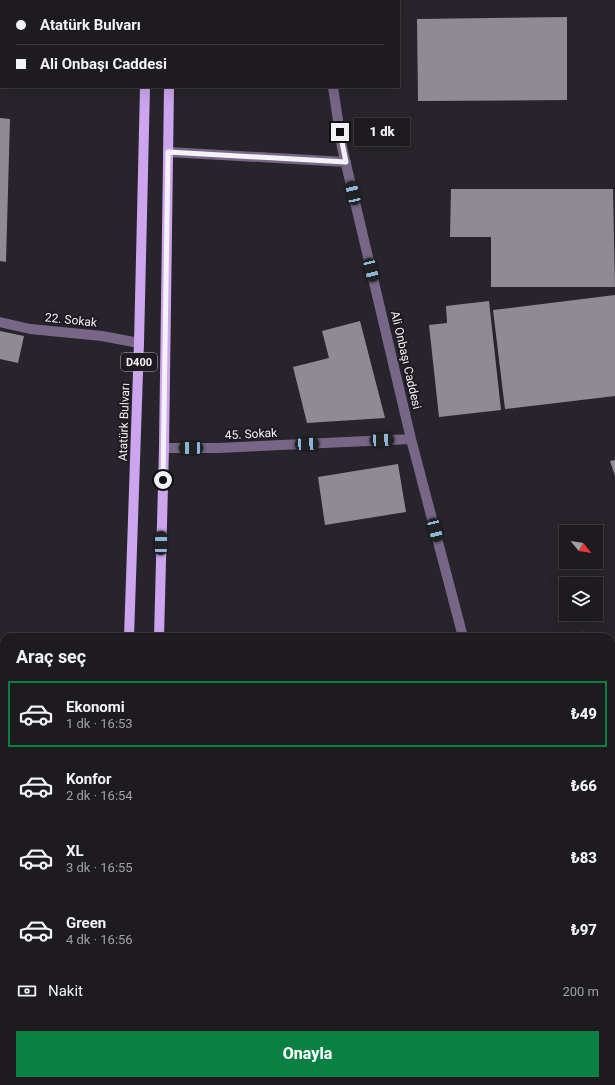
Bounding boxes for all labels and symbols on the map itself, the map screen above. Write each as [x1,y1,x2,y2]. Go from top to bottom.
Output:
callout: 1 dk [354,118,410,146]
route end [331,123,349,141]
car [344,180,362,206]
car [362,257,380,283]
street label: 22. Sokak [44,310,99,330]
street label: Ali Onbaşı Caddesi [388,310,424,411]
road number: D400 [121,353,157,371]
street label: Atatürk Bulvarı [116,383,132,461]
street label: 45. Sokak [225,426,278,442]
car [370,433,394,447]
car [295,437,319,451]
car [179,442,203,454]
route start [154,471,172,489]
car [426,517,444,543]
north arrow [559,525,603,569]
car [155,531,167,555]

